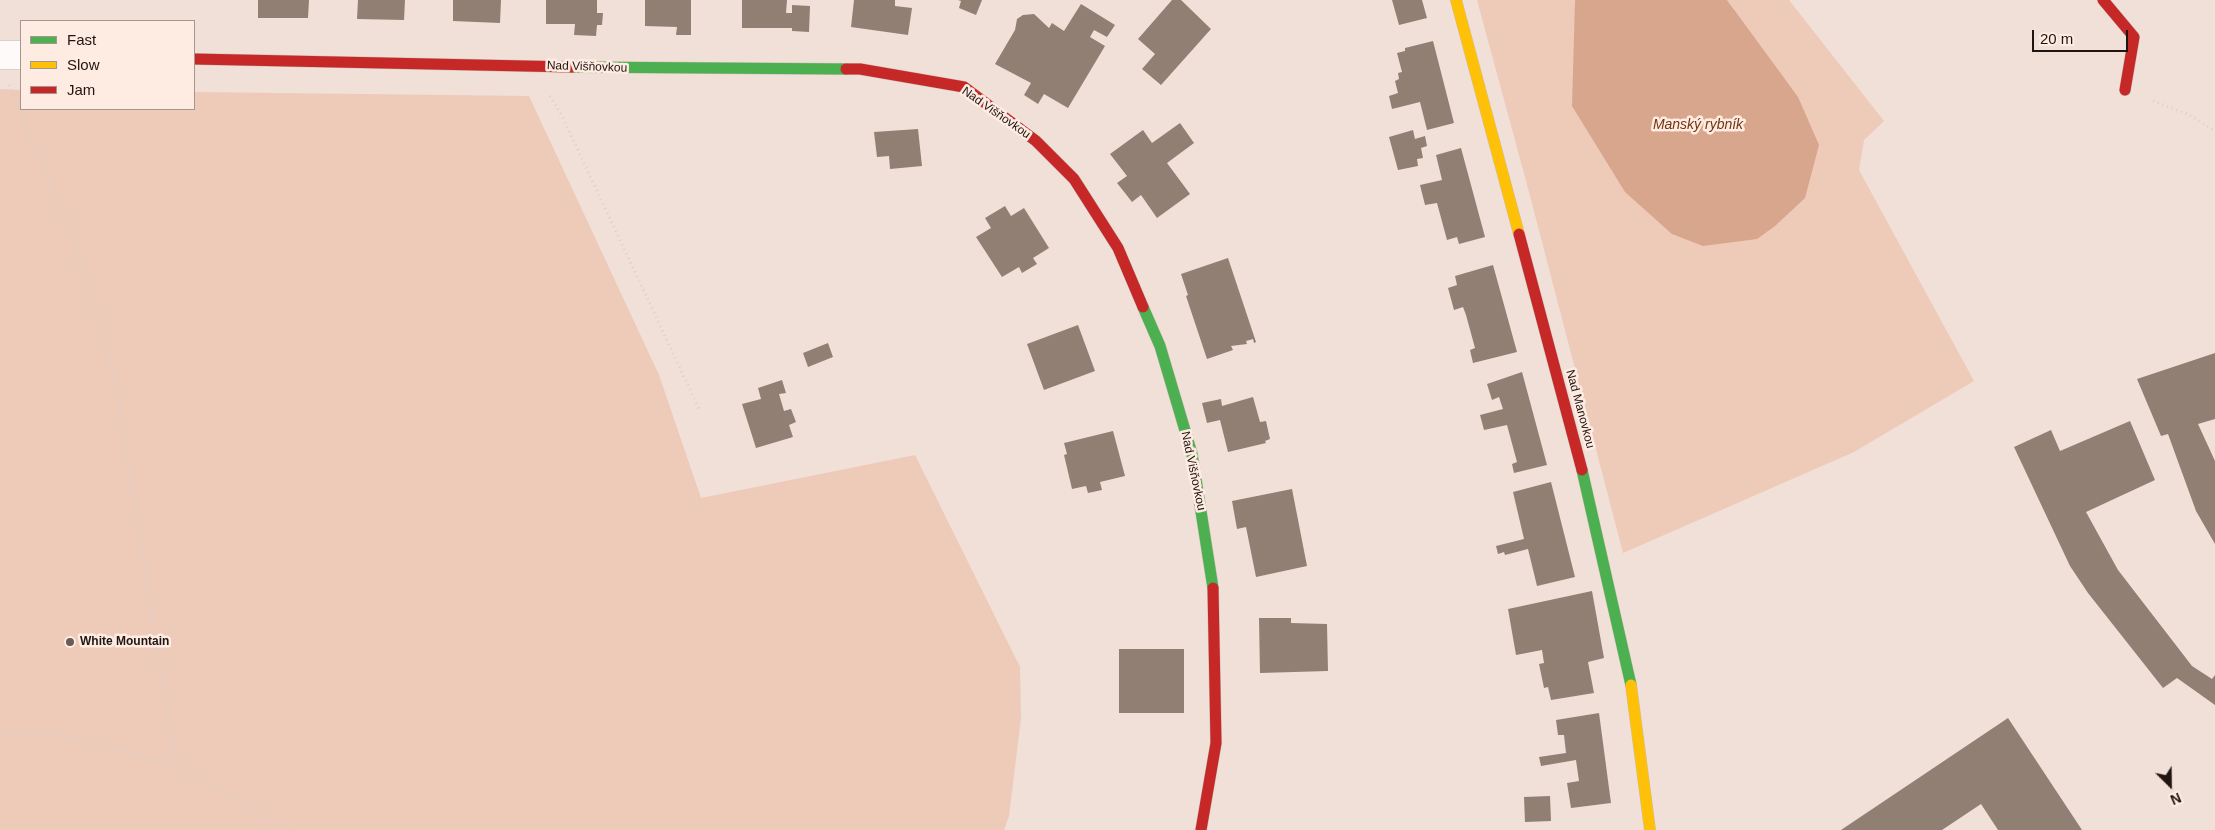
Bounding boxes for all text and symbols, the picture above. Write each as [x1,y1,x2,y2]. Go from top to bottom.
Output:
legend [20,20,195,110]
scale bar [2035,20,2131,52]
text: 20 m [2040,30,2073,47]
text: Fast [67,31,96,48]
text: Slow [67,56,100,73]
street label: Nad Višňovkou [547,58,627,76]
text: Jam [67,81,95,98]
street label: Nad Višňovkou [959,84,1033,142]
water label: Manský rybník [1653,117,1743,133]
street label: Nad Manovkou [1563,368,1597,450]
street label: Nad Višňovkou [1178,430,1208,512]
place label: White Mountain [80,635,169,649]
marker: White Mountain [64,636,76,648]
north arrow [2145,760,2195,810]
text: N [2168,789,2184,808]

